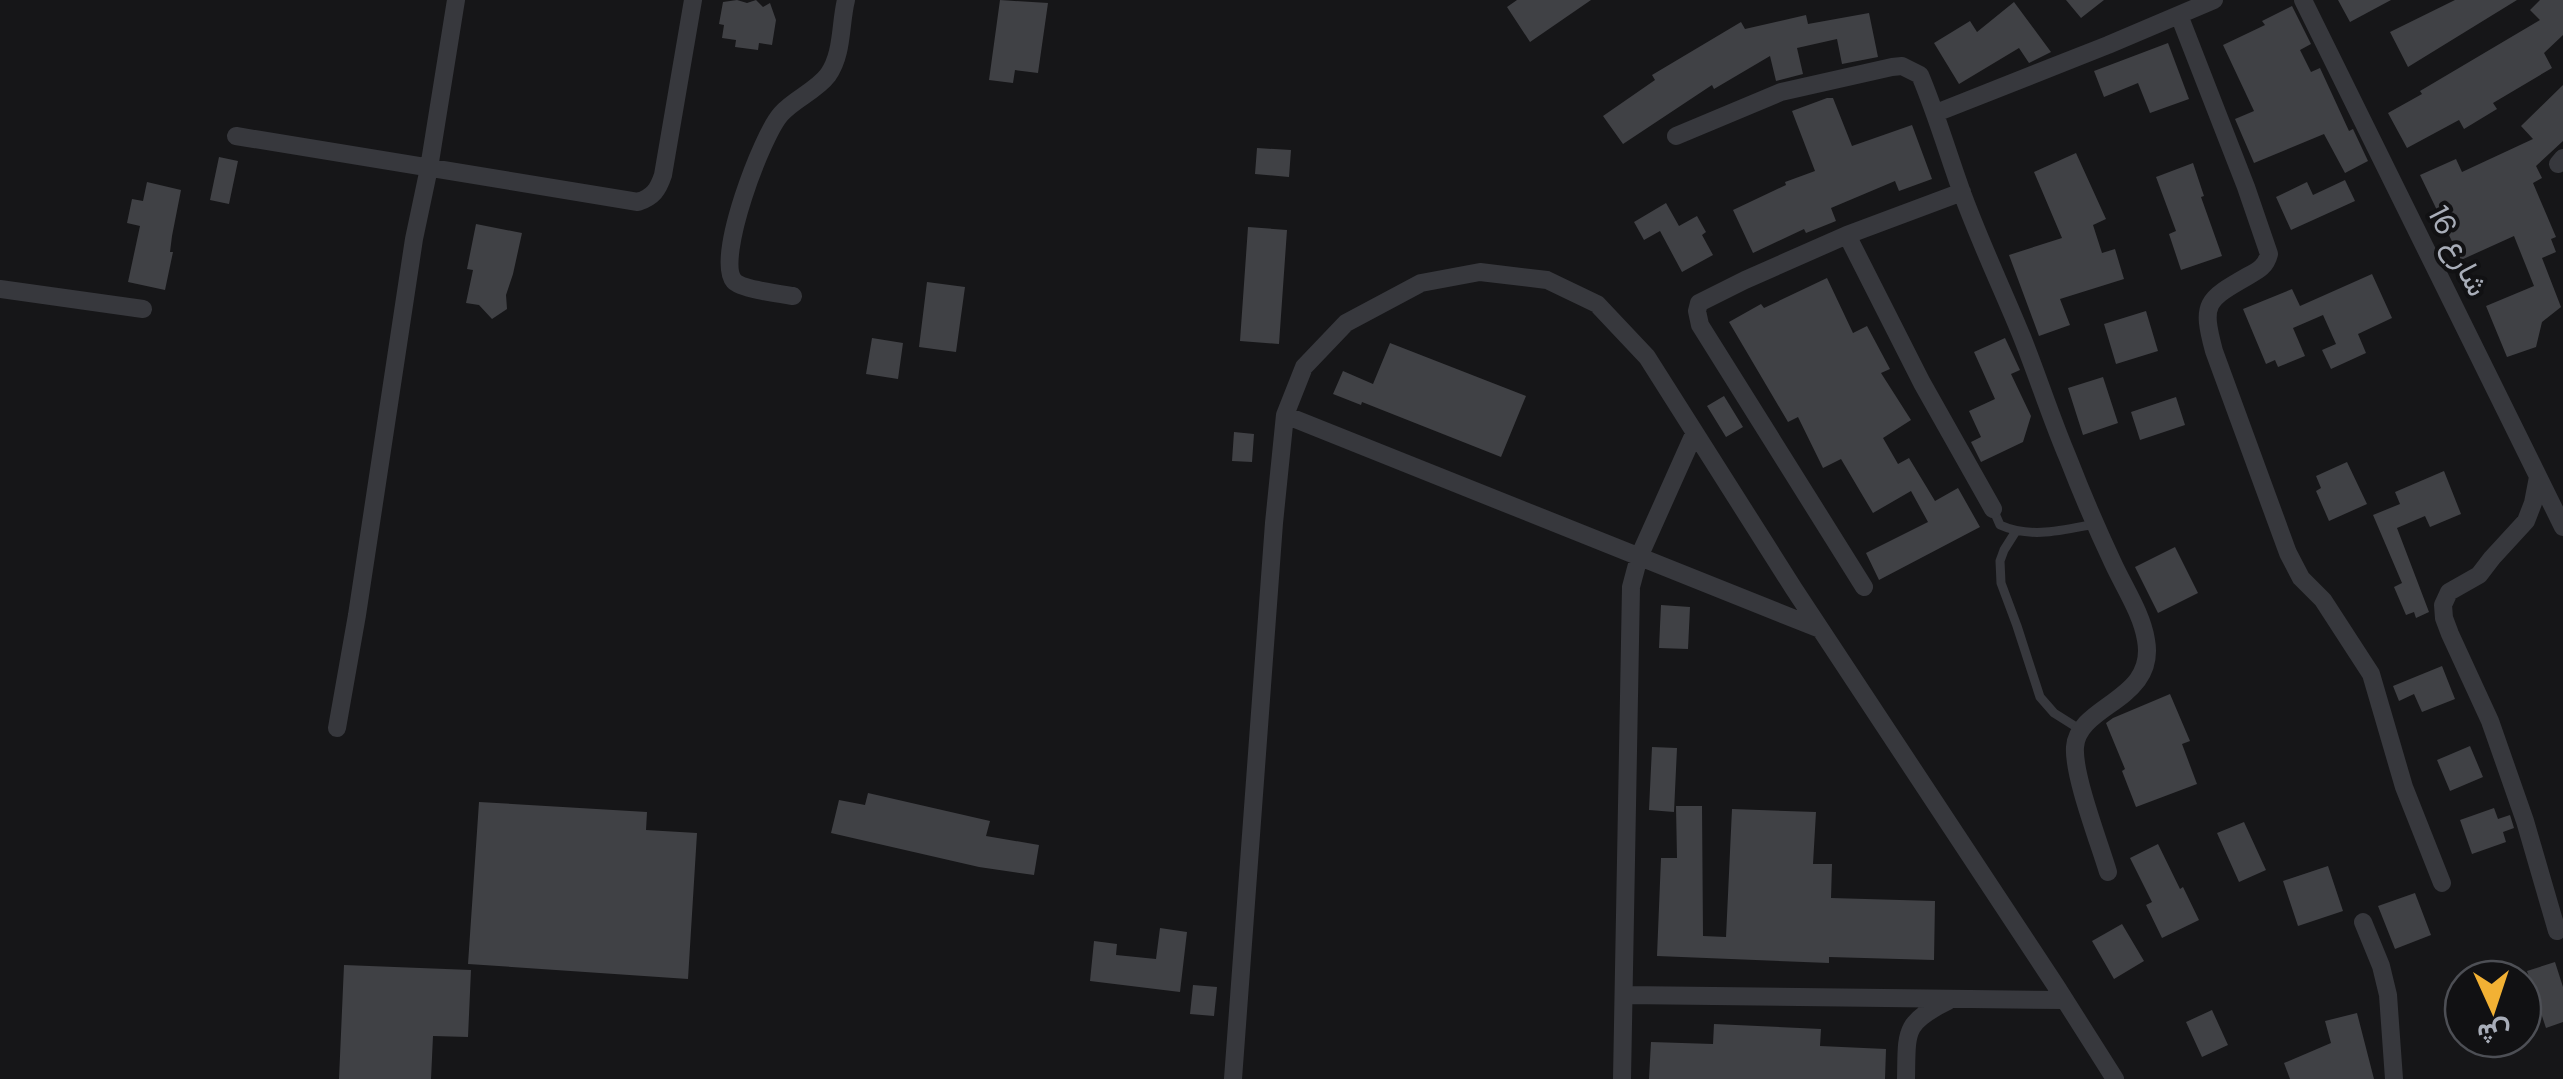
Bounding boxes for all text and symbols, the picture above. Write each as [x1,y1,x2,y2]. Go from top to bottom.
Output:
street label: شارع 16 [2418,199,2498,303]
north arrow [2443,959,2543,1059]
text: ش [2477,1014,2512,1053]

